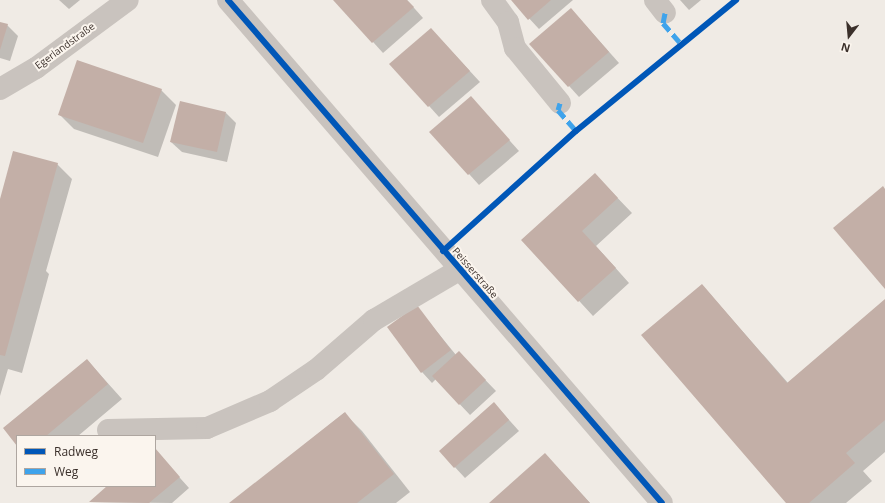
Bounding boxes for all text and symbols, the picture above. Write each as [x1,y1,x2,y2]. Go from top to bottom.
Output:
north arrow [829,16,869,56]
street label: Egerlandstraße [33,20,97,72]
text: N [839,40,852,56]
street label: Peisserstraße [450,245,500,301]
legend [16,435,156,487]
text: Radweg [54,443,98,460]
text: Weg [54,463,78,480]

